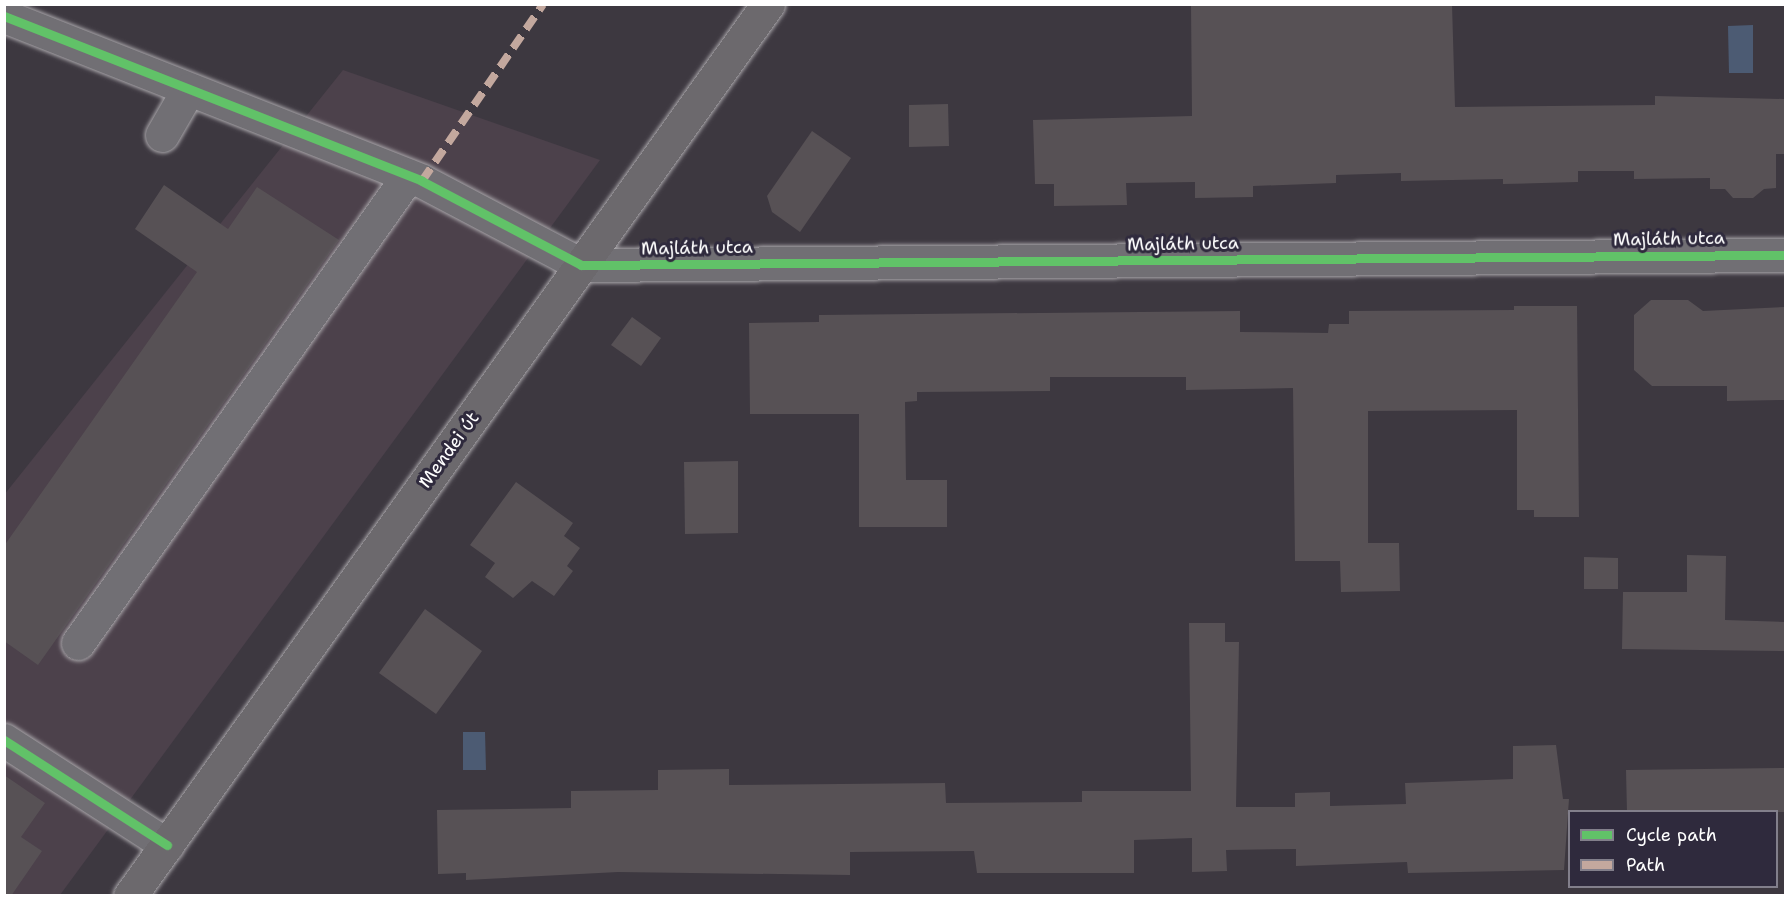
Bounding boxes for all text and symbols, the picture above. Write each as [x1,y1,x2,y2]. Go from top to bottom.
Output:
street label: Majláth utca [1613,227,1725,251]
street label: Majláth utca [1127,232,1239,256]
street label: Majláth utca [641,236,753,260]
street label: Mendei út [414,408,484,492]
legend [1568,810,1778,888]
text: Cycle path [1626,823,1717,847]
text: Path [1626,853,1665,877]

